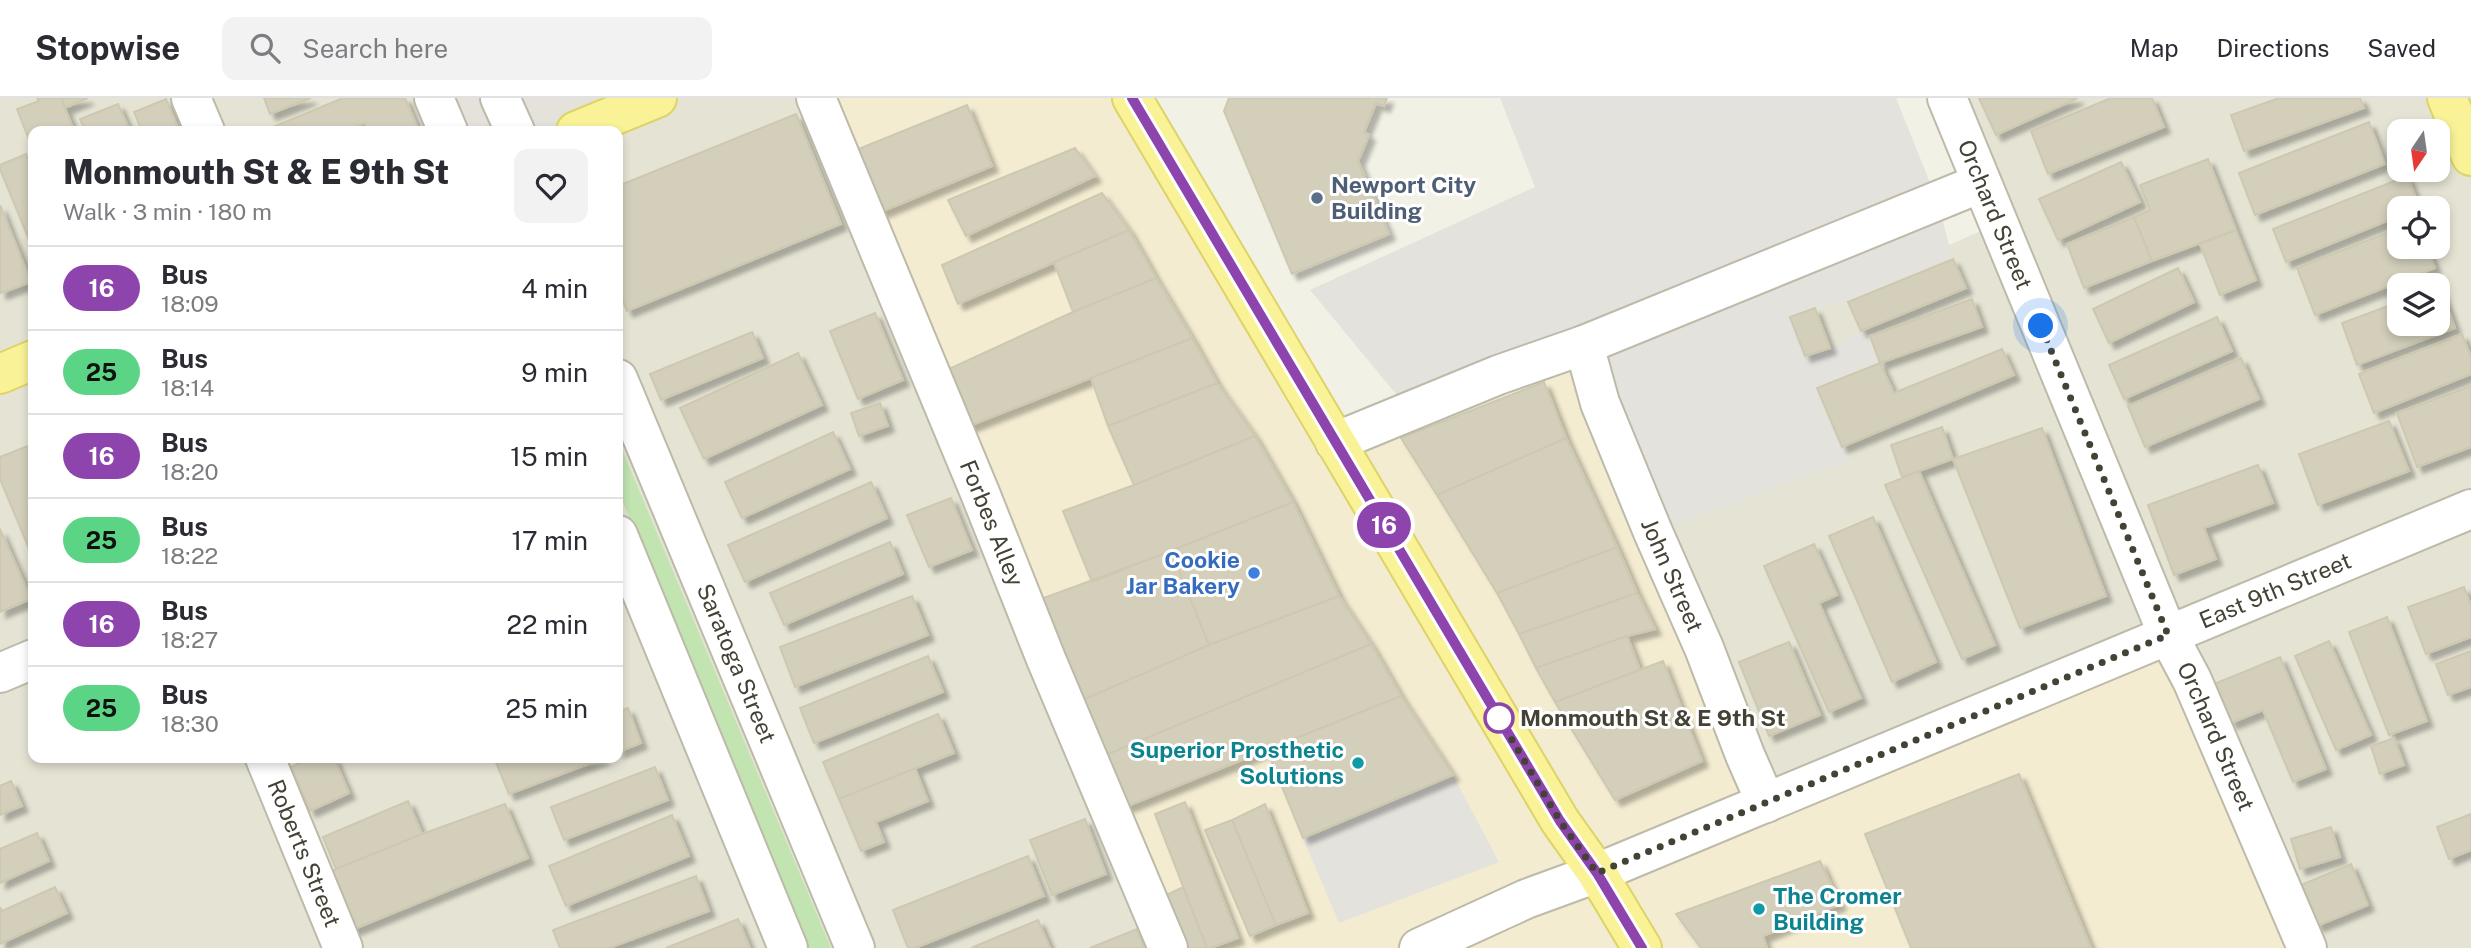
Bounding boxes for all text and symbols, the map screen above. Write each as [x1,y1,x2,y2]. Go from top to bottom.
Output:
search box [222,17,712,80]
text: Stopwise [35,29,180,67]
icon: search [246,29,284,67]
text: Search here [302,33,448,64]
text: Map [2130,34,2179,62]
text: Directions [2217,34,2329,62]
text: Saved [2367,34,2436,62]
north arrow [2387,119,2450,182]
map controls [2387,119,2450,336]
street label: Orchard Street [1953,136,2038,293]
button: heart [514,149,588,223]
text: Monmouth St & E 9th St [63,153,449,191]
place label: Newport City Building [1331,171,1476,224]
marker: Newport City Building [1309,190,1325,206]
button: locate [2387,196,2450,259]
text: Walk · 3 min · 180 m [63,198,272,225]
text: Bus [161,259,208,290]
text: 4 min [521,273,588,304]
button: layers [2387,273,2450,336]
text: 16 [88,274,115,302]
text: 18:09 [161,290,219,317]
your location [2023,308,2058,343]
text: Bus [161,343,208,374]
text: 9 min [521,357,588,388]
text: 25 [86,358,117,386]
text: 18:14 [161,374,214,401]
text: Bus [161,427,208,458]
text: 15 min [510,441,588,472]
text: 16 [88,442,115,470]
street label: Forbes Alley [955,456,1030,590]
text: 18:20 [161,458,219,485]
line badge: 16 [1352,502,1416,548]
text: Bus [161,511,208,542]
text: 16 [1371,511,1397,539]
street label: John Street [1636,514,1709,636]
text: 17 min [511,525,588,556]
text: 25 [86,526,117,554]
text: 18:22 [161,542,218,569]
place label: Cookie Jar Bakery [1126,546,1240,599]
street label: East 9th Street [2195,546,2355,634]
marker: Cookie Jar Bakery [1246,565,1262,581]
street label: Saratoga Street [692,579,782,747]
text: Bus [161,595,208,626]
text: 22 min [507,609,588,640]
text: 16 [88,610,115,638]
text: 18:27 [161,626,218,653]
street label: Orchard Street [2172,657,2260,815]
text: Bus [161,679,208,710]
text: 25 min [505,693,588,724]
text: 25 [86,694,117,722]
marker: Monmouth St & E 9th St [1484,703,1514,733]
place label: Monmouth St & E 9th St [1520,704,1786,731]
text: 18:30 [161,710,219,737]
place label: Superior Prosthetic Solutions [1129,736,1344,789]
marker: Superior Prosthetic Solutions [1350,755,1366,771]
street label: Roberts Street [262,775,347,931]
place label: The Cromer Building [1773,882,1902,935]
marker: The Cromer Building [1751,901,1767,917]

